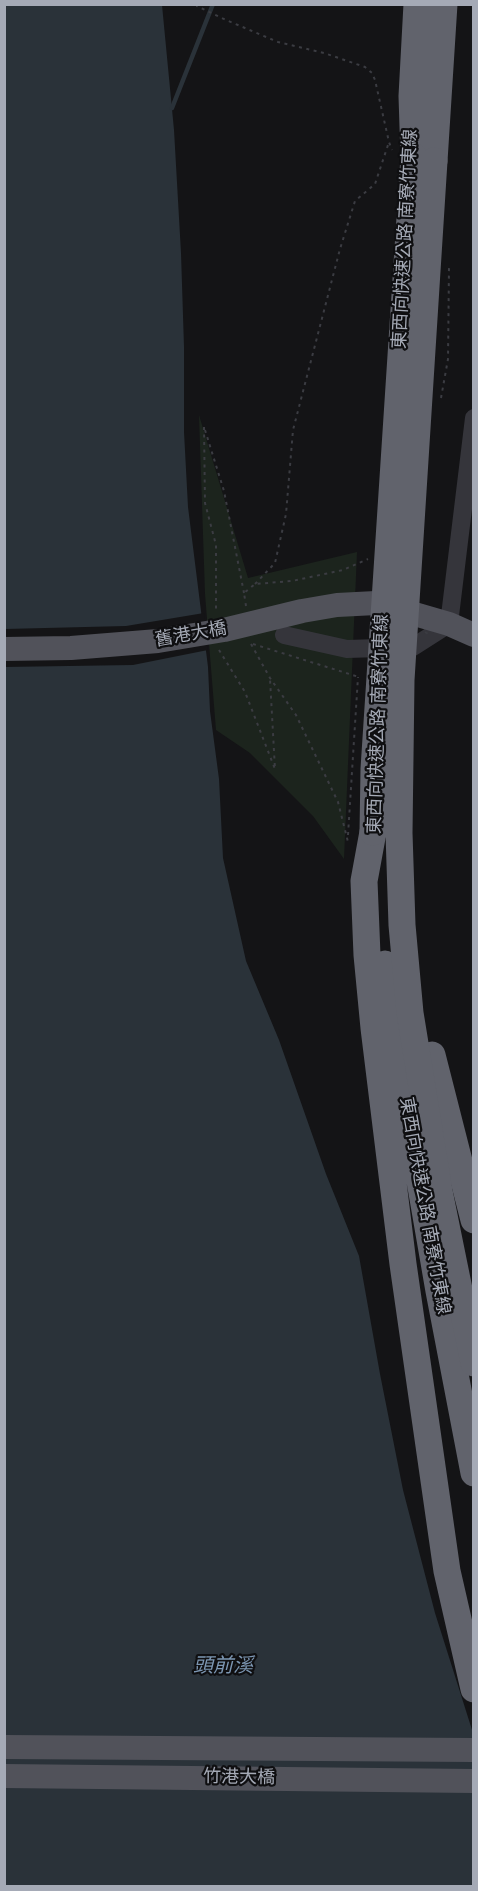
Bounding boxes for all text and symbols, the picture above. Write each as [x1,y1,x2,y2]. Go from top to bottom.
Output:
street label: 東西向快速公路 南寮竹東線 [389,128,423,350]
street label: 東西向快速公路 南寮竹東線 [364,613,394,835]
street label: 舊港大橋 [154,618,228,652]
street label: 東西向快速公路 南寮竹東線 [394,1096,454,1316]
water label: 頭前溪 [193,1655,253,1679]
street label: 竹港大橋 [203,1767,275,1789]

